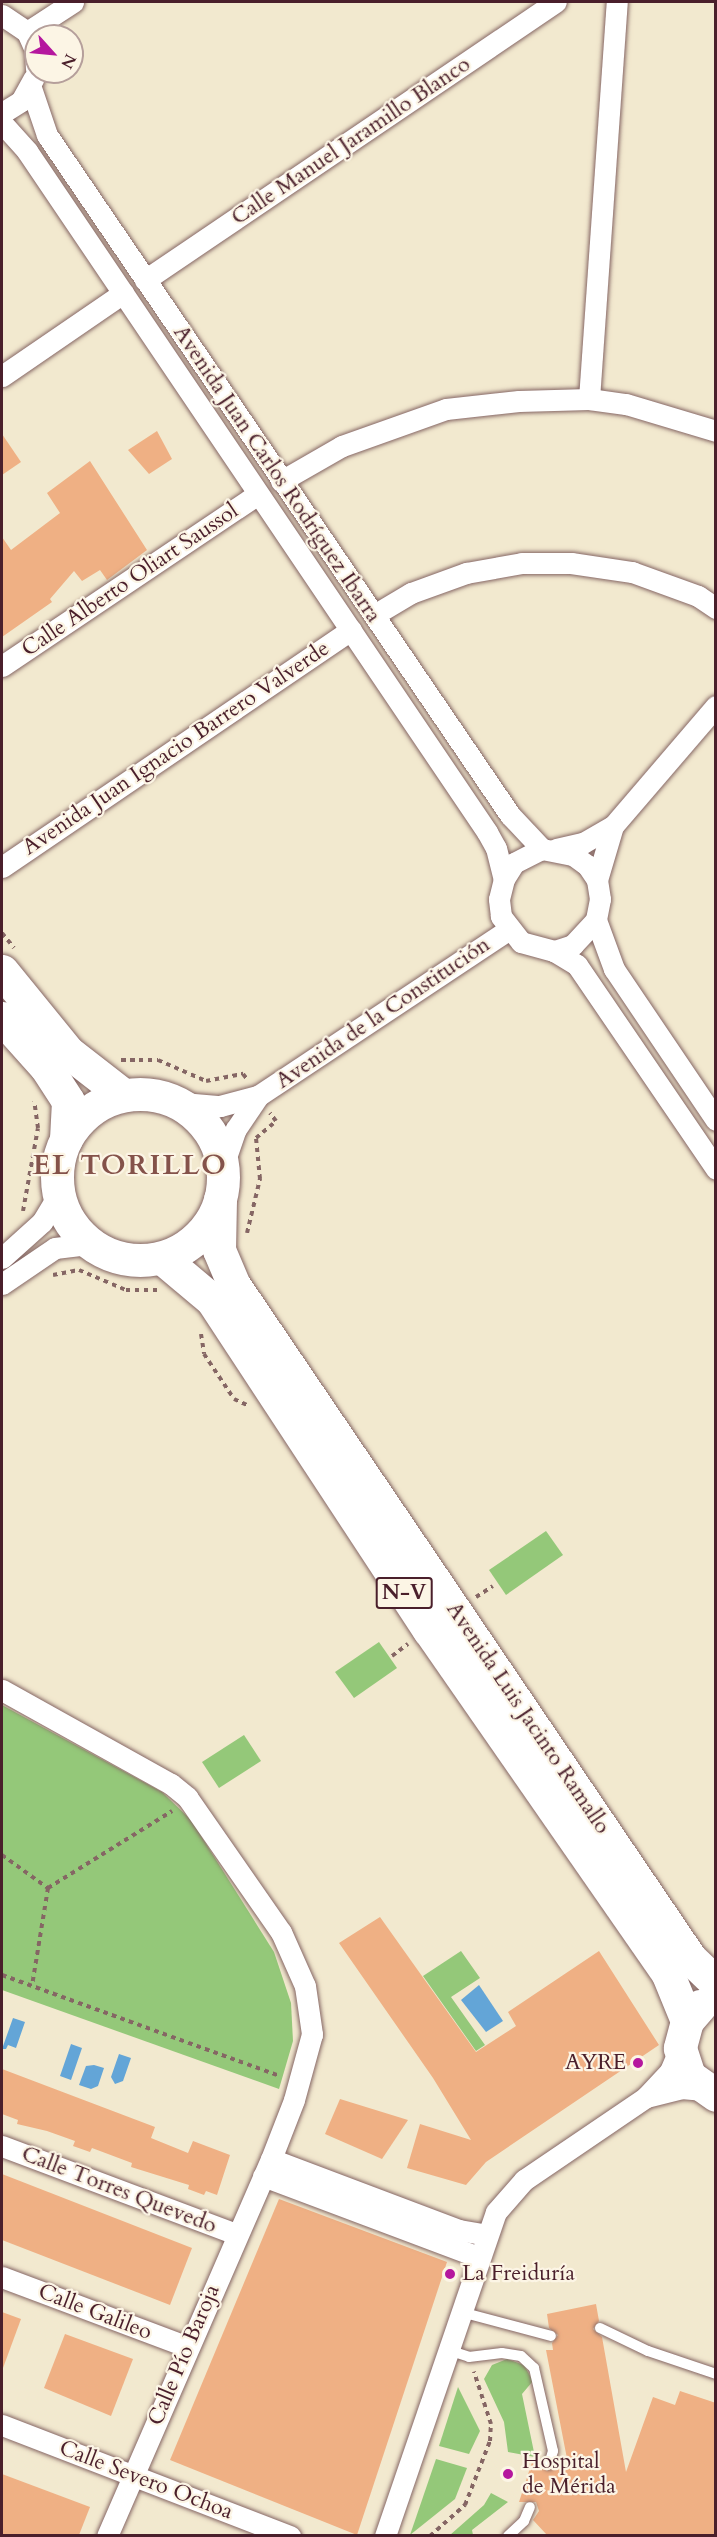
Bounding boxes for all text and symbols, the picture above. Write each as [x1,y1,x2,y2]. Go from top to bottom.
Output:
north arrow [24,24,84,84]
text: N [55,50,81,72]
street label: Calle Manuel Jaramillo Blanco [227,51,475,231]
street label: Avenida Juan Carlos Rodríguez Ibarra [167,320,387,628]
street label: Calle Alberto Oliart Saussol [17,498,243,662]
street label: Avenida Juan Ignacio Barrero Valverde [18,635,334,861]
street label: Avenida de la Constitución [271,931,495,1095]
district label: EL TORILLO [33,1148,227,1182]
road number: N-V [376,1575,432,1611]
street label: Avenida Luis Jacinto Ramallo [441,1597,615,1839]
place label: AYRE [565,2050,626,2076]
marker: AYRE [631,2056,645,2070]
street label: Calle Torres Quevedo [18,2141,220,2239]
place label: La Freiduría [462,2261,575,2287]
marker: La Freiduría [443,2267,457,2281]
street label: Calle Galileo [34,2278,156,2346]
street label: Calle Pío Baroja [142,2281,226,2429]
street label: Calle Severo Ochoa [55,2435,237,2525]
place label: Hospital de Mérida [522,2448,616,2500]
marker: Hospital de Mérida [499,2465,517,2483]

